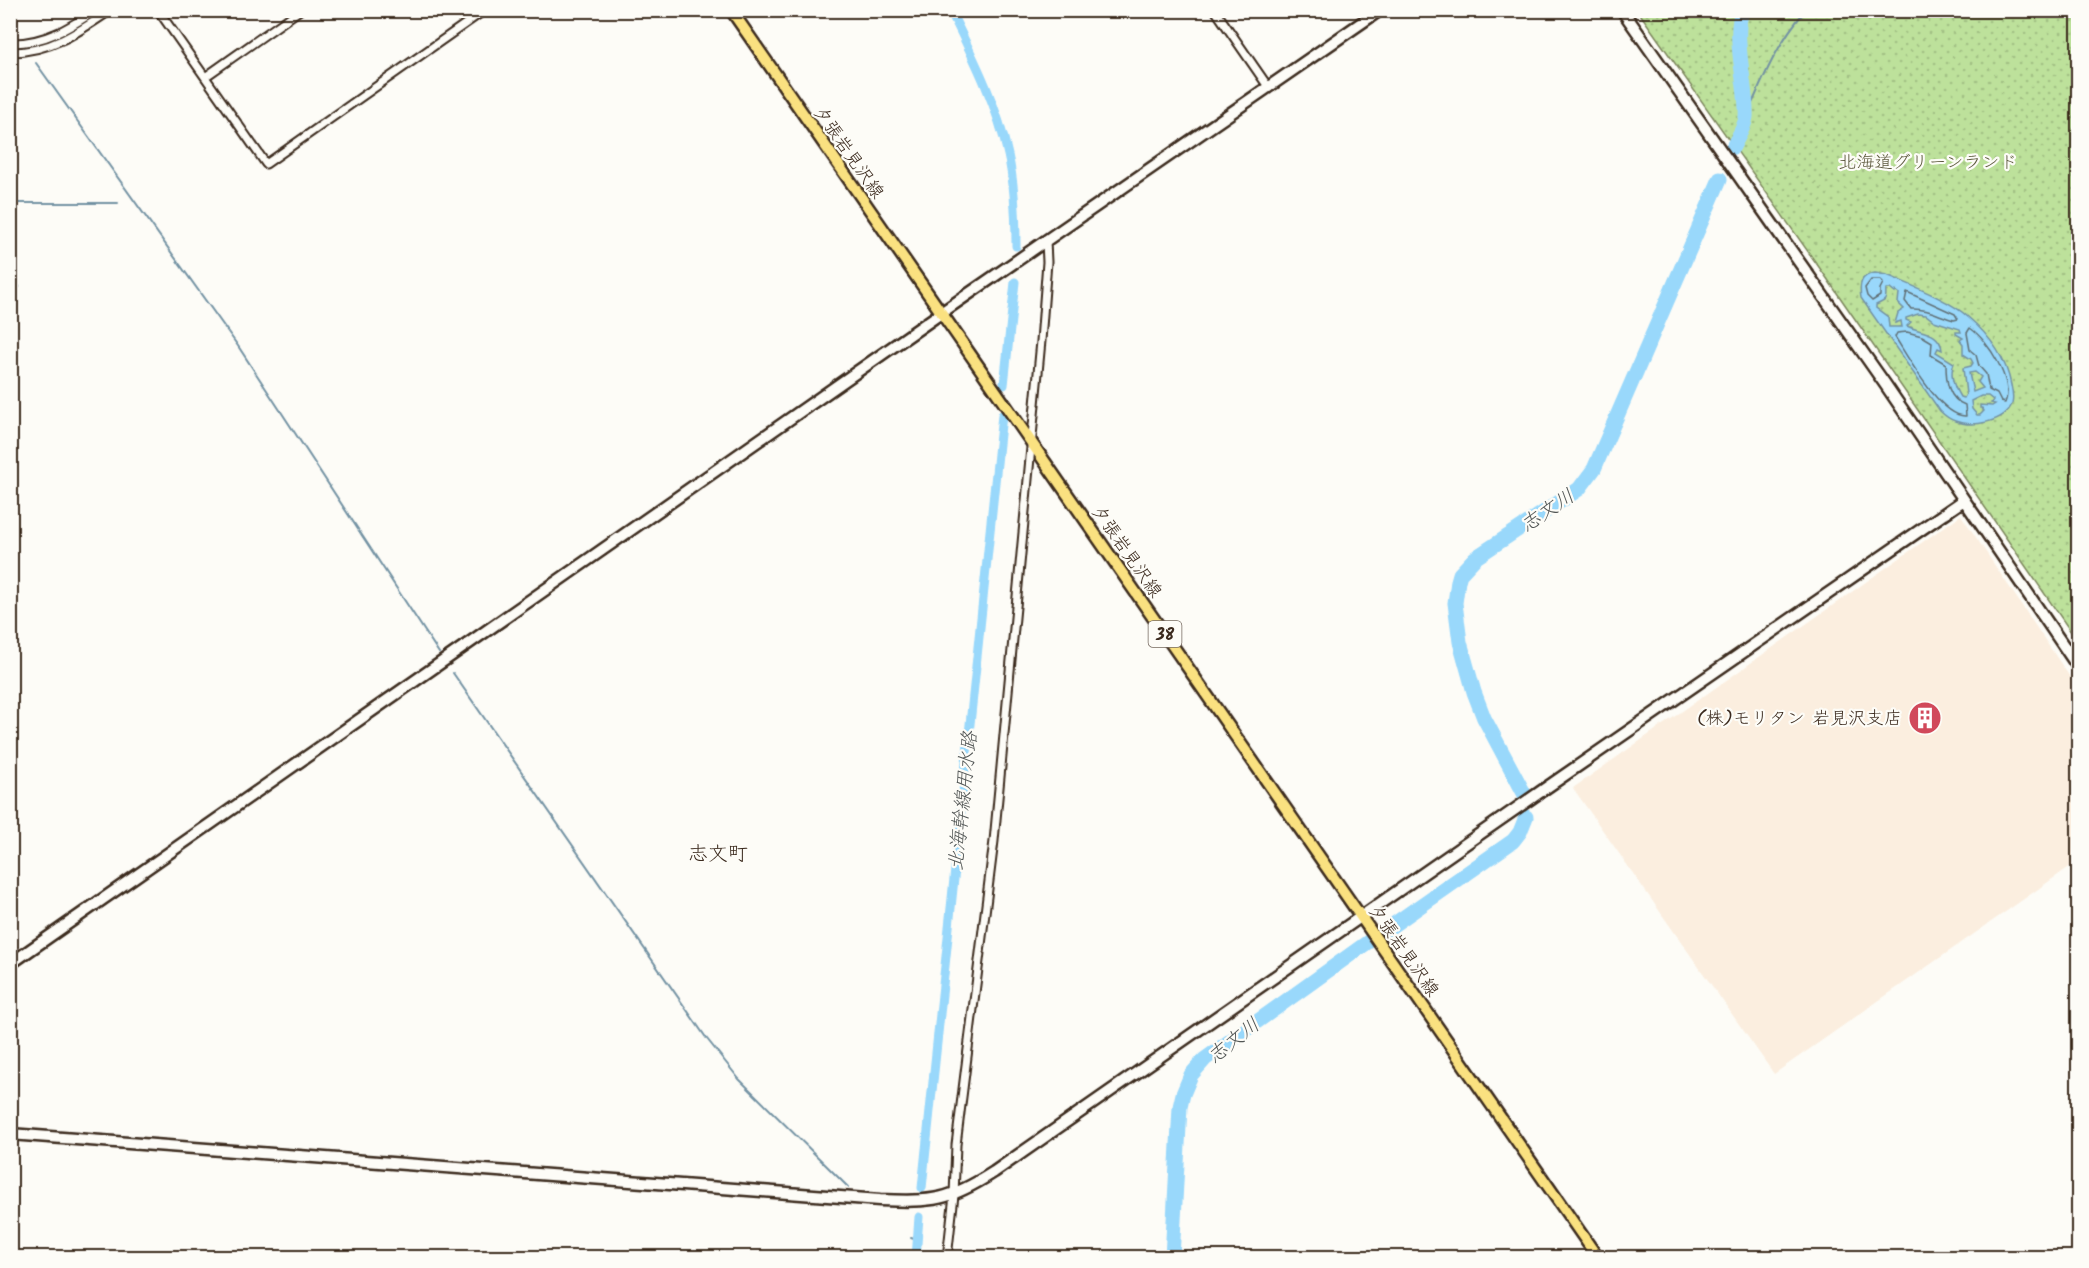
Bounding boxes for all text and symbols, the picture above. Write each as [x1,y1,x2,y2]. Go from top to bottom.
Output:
street label: 夕張岩見沢線 [805,100,891,205]
park label: 北海道グリーンランド [1839,149,2017,178]
water label: 志文川 [1514,482,1582,542]
street label: 夕張岩見沢線 [1083,499,1169,604]
road number: 38 [1148,621,1182,647]
building icon: (株)モリタン 岩見沢支店 [1907,700,1943,736]
place label: (株)モリタン 岩見沢支店 [1697,705,1902,734]
water label: 北海幹線用水路 [941,729,987,872]
district label: 志文町 [688,839,748,871]
street label: 夕張岩見沢線 [1360,898,1446,1003]
water label: 志文川 [1201,1010,1268,1073]

